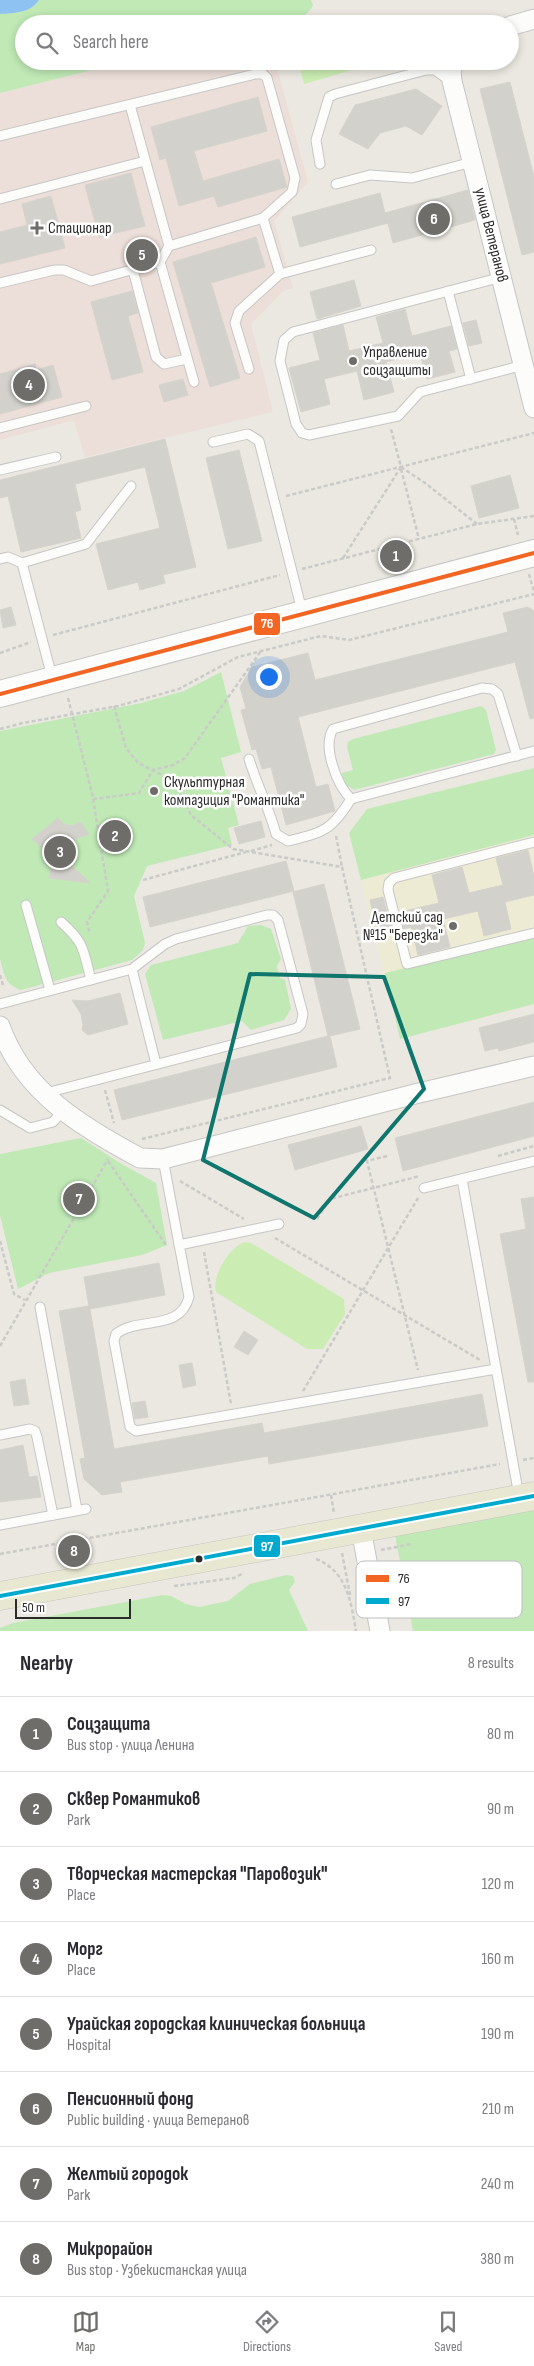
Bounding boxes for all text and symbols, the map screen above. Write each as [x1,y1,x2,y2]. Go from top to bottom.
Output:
search box [15,15,519,70]
icon: search [33,29,61,57]
text: Search here [73,31,149,54]
street label: улица Ветеранов [470,186,512,284]
pin: 6 [418,200,450,238]
place label: Стационар [48,219,112,238]
marker: Стационар [30,221,44,235]
pin: 5 [126,236,158,274]
place label: Управление соцзащиты [363,343,431,380]
marker: Управление соцзащиты [347,355,359,367]
pin: 4 [13,366,45,404]
pin: 1 [380,537,412,575]
line badge: 76 [253,612,281,636]
text: 76 [261,615,274,632]
your location [256,664,282,690]
place label: Скульптурная компазиция "Романтика" [164,773,305,810]
marker: Скульптурная компазиция "Романтика" [148,785,160,797]
pin: 2 [99,817,131,855]
pin: 3 [44,833,76,871]
place label: Детский сад №15 "Березка" [363,908,443,945]
marker: Детский сад №15 "Березка" [447,920,459,932]
pin: 7 [63,1180,95,1218]
pin: 8 [58,1532,90,1570]
line badge: 97 [253,1534,281,1558]
text: 97 [261,1538,274,1555]
unlabelled marker [194,1554,204,1564]
legend [356,1561,522,1618]
text: 76 [398,1570,410,1587]
text: 97 [398,1593,410,1610]
scale bar [15,1596,131,1619]
text: 50 m [22,1599,45,1616]
text: Nearby [20,1651,73,1676]
text: 8 results [468,1654,514,1673]
text: Соцзащита [67,1713,150,1736]
text: 1 [33,1725,39,1744]
text: 80 m [487,1725,514,1744]
text: Bus stop · улица Ленина [67,1736,195,1755]
text: Сквер Романтиков [67,1788,200,1811]
text: 2 [32,1800,40,1819]
text: 90 m [487,1800,514,1819]
text: Park [67,1811,90,1830]
text: Творческая мастерская "Паровозик" [67,1863,328,1886]
text: 3 [32,1875,40,1894]
text: 120 m [482,1875,514,1894]
text: Place [67,1886,96,1905]
text: Морг [67,1938,103,1961]
text: 4 [32,1950,40,1969]
text: 160 m [481,1950,514,1969]
text: Place [67,1961,96,1980]
text: Урайская городская клиническая больница [67,2013,365,2036]
text: 5 [32,2025,40,2044]
text: 190 m [481,2025,514,2044]
text: Hospital [67,2036,111,2055]
text: Пенсионный фонд [67,2088,193,2111]
text: 6 [32,2100,40,2119]
text: 210 m [482,2100,514,2119]
text: Public building · улица Ветеранов [67,2111,250,2130]
text: Желтый городок [67,2163,188,2186]
text: 7 [33,2175,39,2194]
text: 240 m [481,2175,514,2194]
text: Park [67,2186,90,2205]
text: Микрорайон [67,2238,153,2261]
text: 8 [32,2250,40,2269]
text: 380 m [480,2250,514,2269]
text: Bus stop · Узбекистанская улица [67,2261,247,2280]
tab: Map [72,2308,100,2355]
tab: Directions [243,2308,291,2355]
tab: Saved [434,2308,462,2355]

